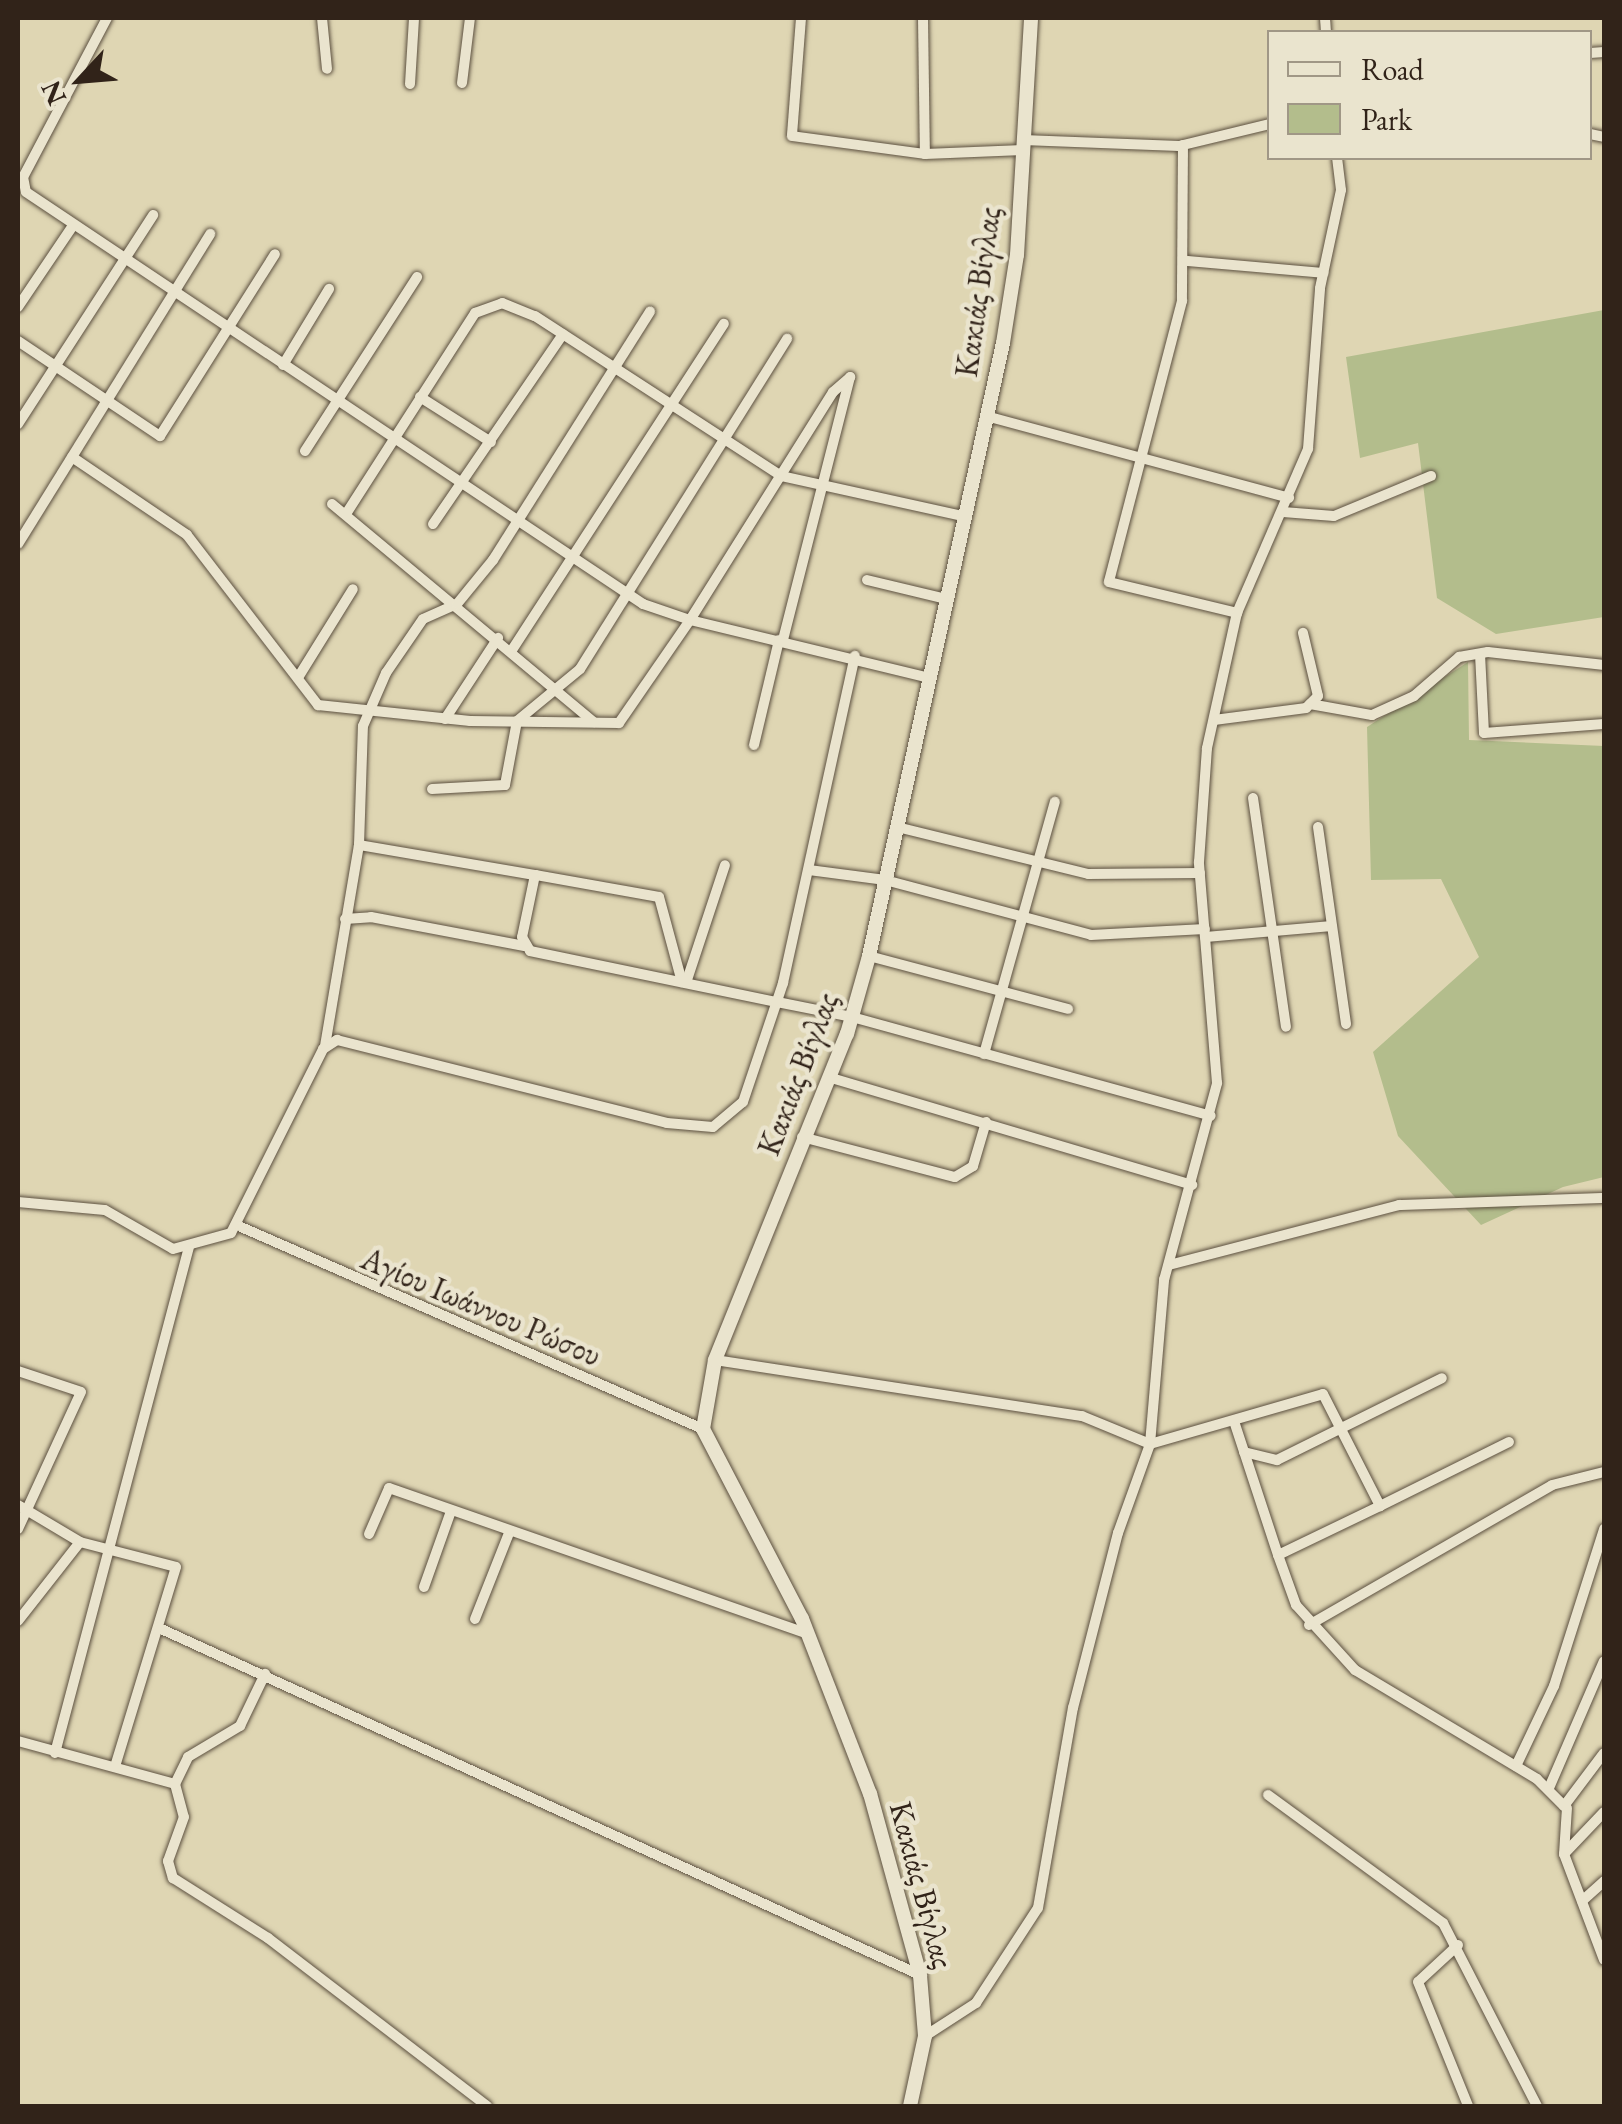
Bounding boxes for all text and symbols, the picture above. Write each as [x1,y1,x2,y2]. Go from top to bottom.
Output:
north arrow [30,30,130,130]
legend [1267,30,1592,160]
text: Road [1361,50,1424,89]
text: N [32,75,74,111]
text: Park [1361,100,1412,139]
street label: Κακιάς Βίγλας [947,204,1009,380]
street label: Κακιάς Βίγλας [749,987,847,1161]
street label: Αγίου Ιωάννου Ρώσου [355,1239,607,1375]
street label: Κακιάς Βίγλας [881,1797,963,1973]

